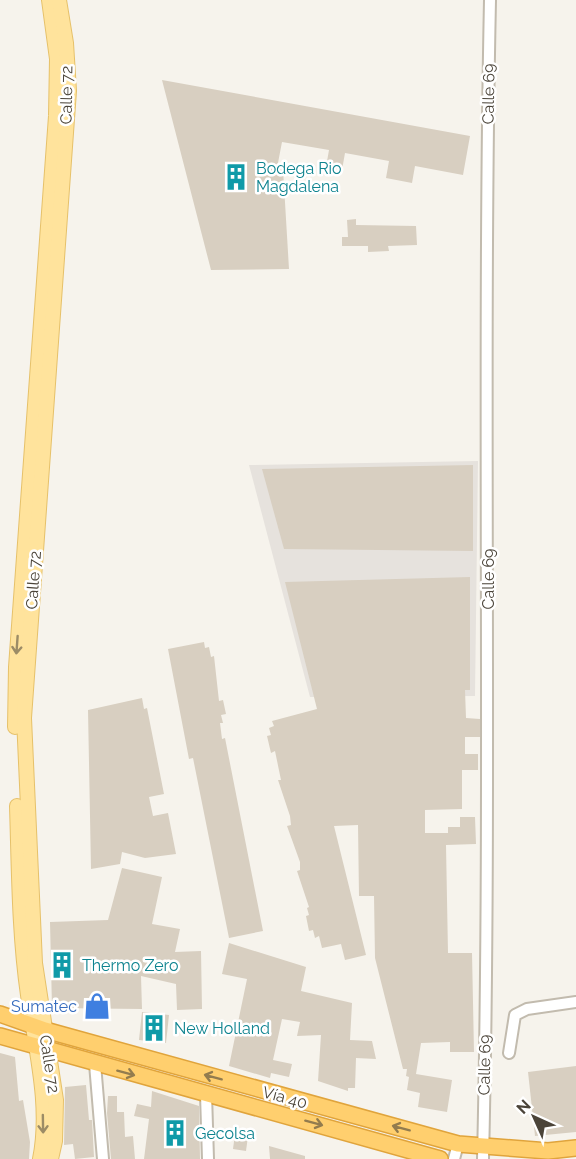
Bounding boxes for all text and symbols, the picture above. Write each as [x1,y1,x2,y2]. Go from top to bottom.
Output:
street label: Calle 69 [478,63,499,125]
street label: Calle 72 [56,65,77,125]
place label: Bodega Rio Magdalena [256,159,342,196]
building icon: Bodega Rio Magdalena [221,162,251,192]
street label: Calle 69 [479,549,498,609]
street label: Calle 72 [22,550,45,610]
one-way arrow [12,634,23,654]
building icon: Thermo Zero [47,950,77,980]
place label: Thermo Zero [82,956,178,975]
shop icon: Sumatec [82,991,112,1021]
place label: Sumatec [11,997,77,1016]
building icon: New Holland [139,1013,169,1043]
place label: New Holland [174,1019,270,1038]
street label: Calle 72 [36,1034,63,1095]
street label: Calle 69 [474,1034,495,1096]
one-way arrow [116,1068,135,1079]
one-way arrow [204,1071,223,1082]
street label: Vía 40 [260,1082,309,1113]
north arrow [504,1087,564,1147]
text: N [513,1096,535,1118]
one-way arrow [37,1113,49,1133]
building icon: Gecolsa [160,1118,190,1148]
one-way arrow [305,1118,324,1130]
one-way arrow [392,1122,411,1133]
place label: Gecolsa [195,1124,255,1143]

